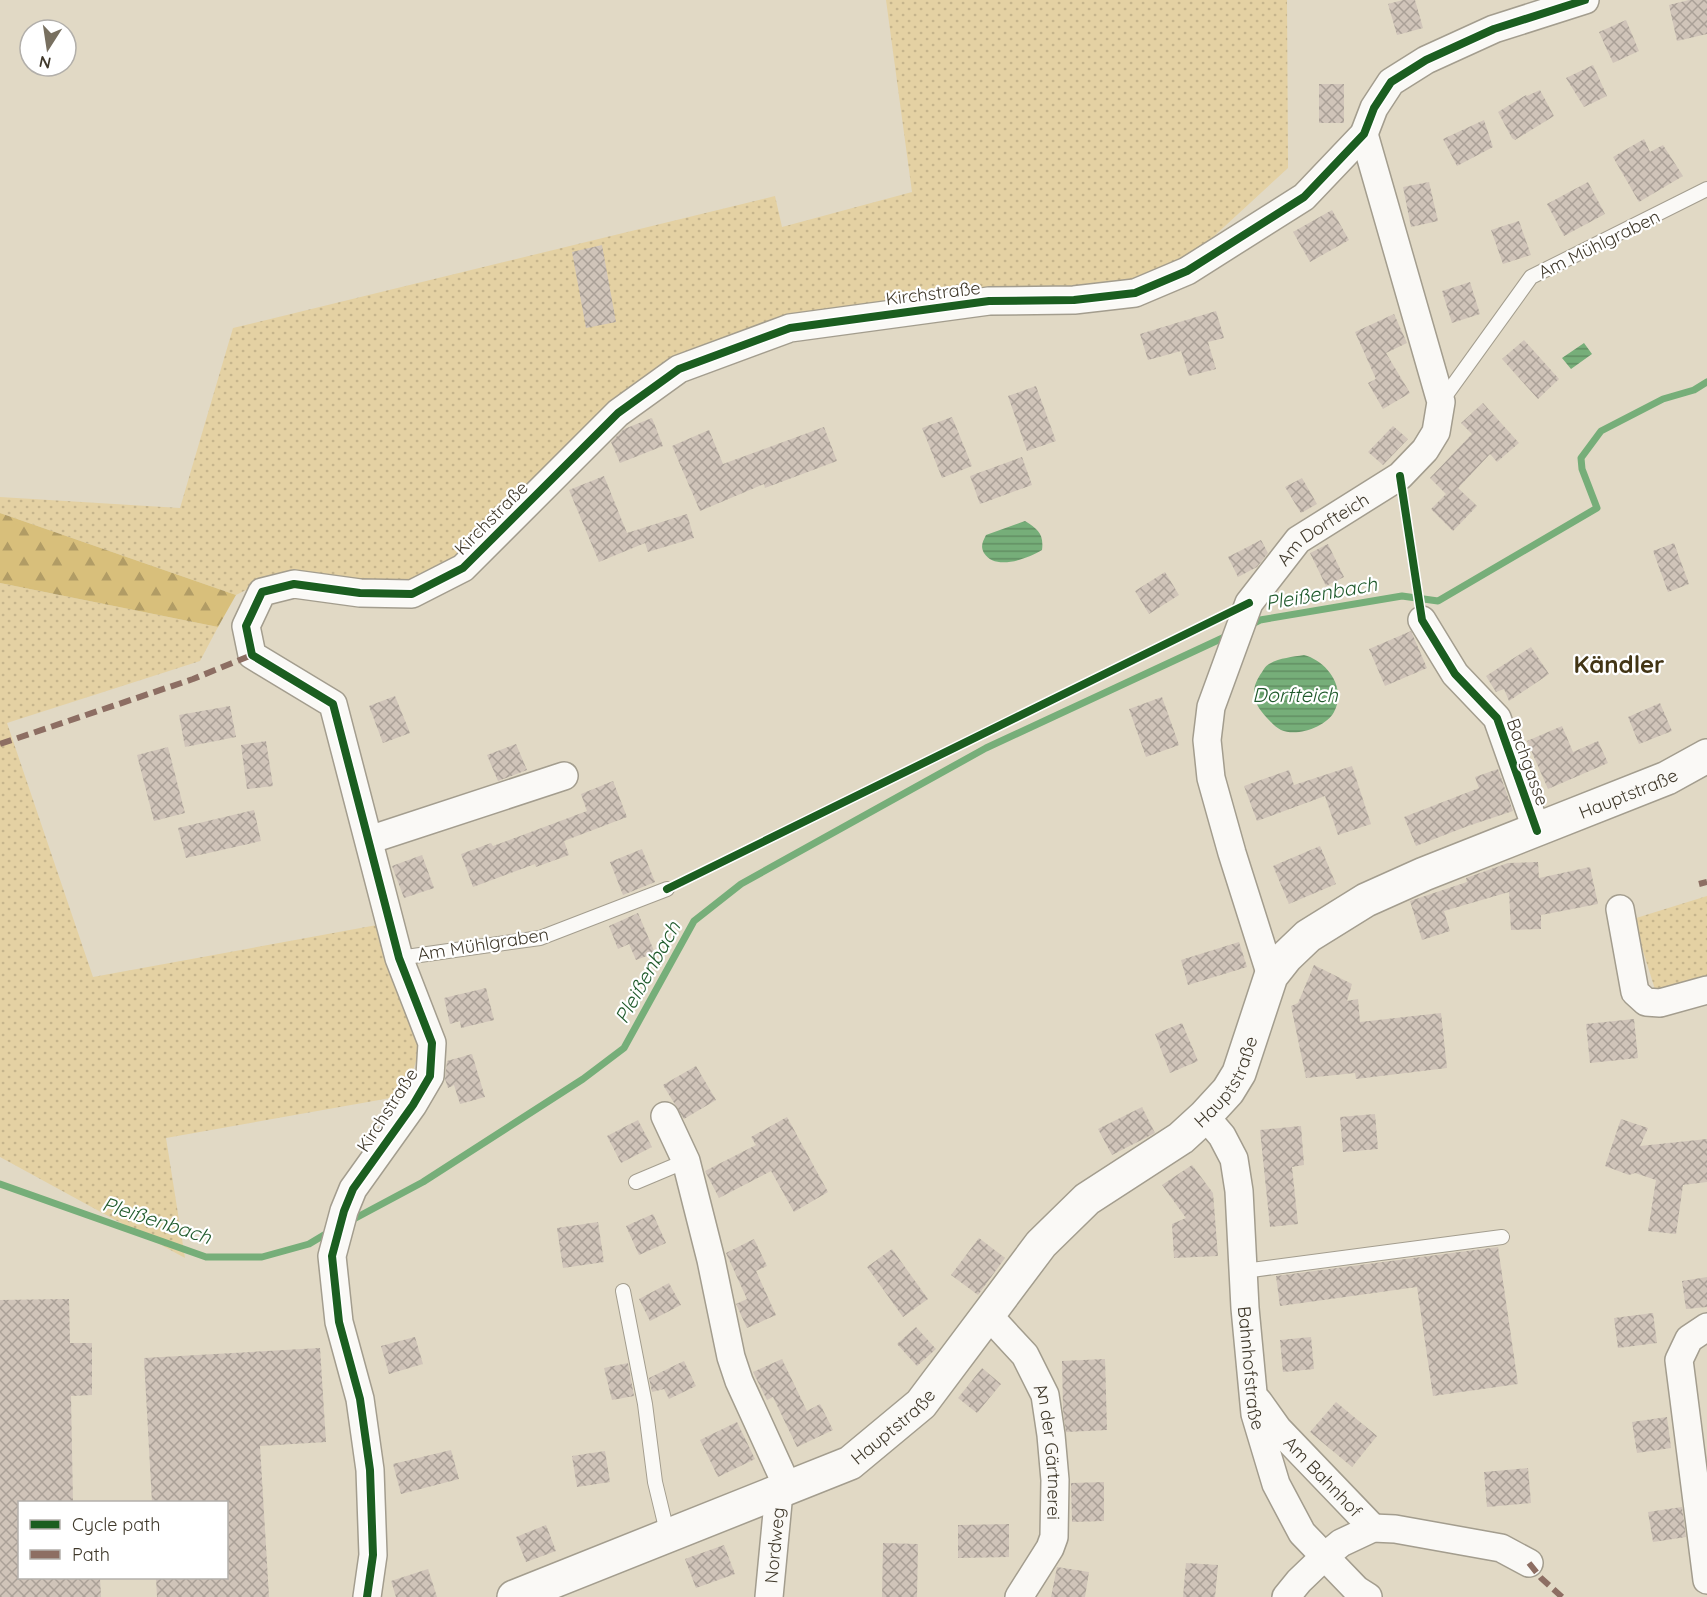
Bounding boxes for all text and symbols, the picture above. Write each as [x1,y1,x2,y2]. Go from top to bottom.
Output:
north arrow [18,18,78,78]
text: N [37,52,53,74]
street label: Am Mühlgraben [1534,205,1664,283]
street label: Kirchstraße [884,276,982,310]
street label: Kirchstraße [449,476,533,560]
street label: Am Dorfteich [1271,487,1373,570]
water label: Pleißenbach [1263,571,1379,615]
district label: Kändler [1574,649,1664,679]
water label: Dorfteich [1252,682,1338,707]
street label: Bachgasse [1502,715,1554,809]
street label: Hauptstraße [1575,763,1682,823]
water label: Pleißenbach [609,916,686,1027]
street label: Am Mühlgraben [416,922,550,966]
street label: Hauptstraße [1189,1033,1262,1132]
street label: Kirchstraße [351,1064,423,1156]
water label: Pleißenbach [99,1191,215,1250]
street label: Bahnhofstraße [1233,1305,1271,1433]
street label: An der Gärtnerei [1029,1379,1067,1520]
street label: Hauptstraße [846,1384,940,1469]
street label: Am Bahnhof [1279,1431,1368,1522]
legend [18,1501,228,1579]
street label: Nordweg [759,1506,789,1584]
text: Cycle path [72,1513,160,1536]
text: Path [72,1543,110,1566]

